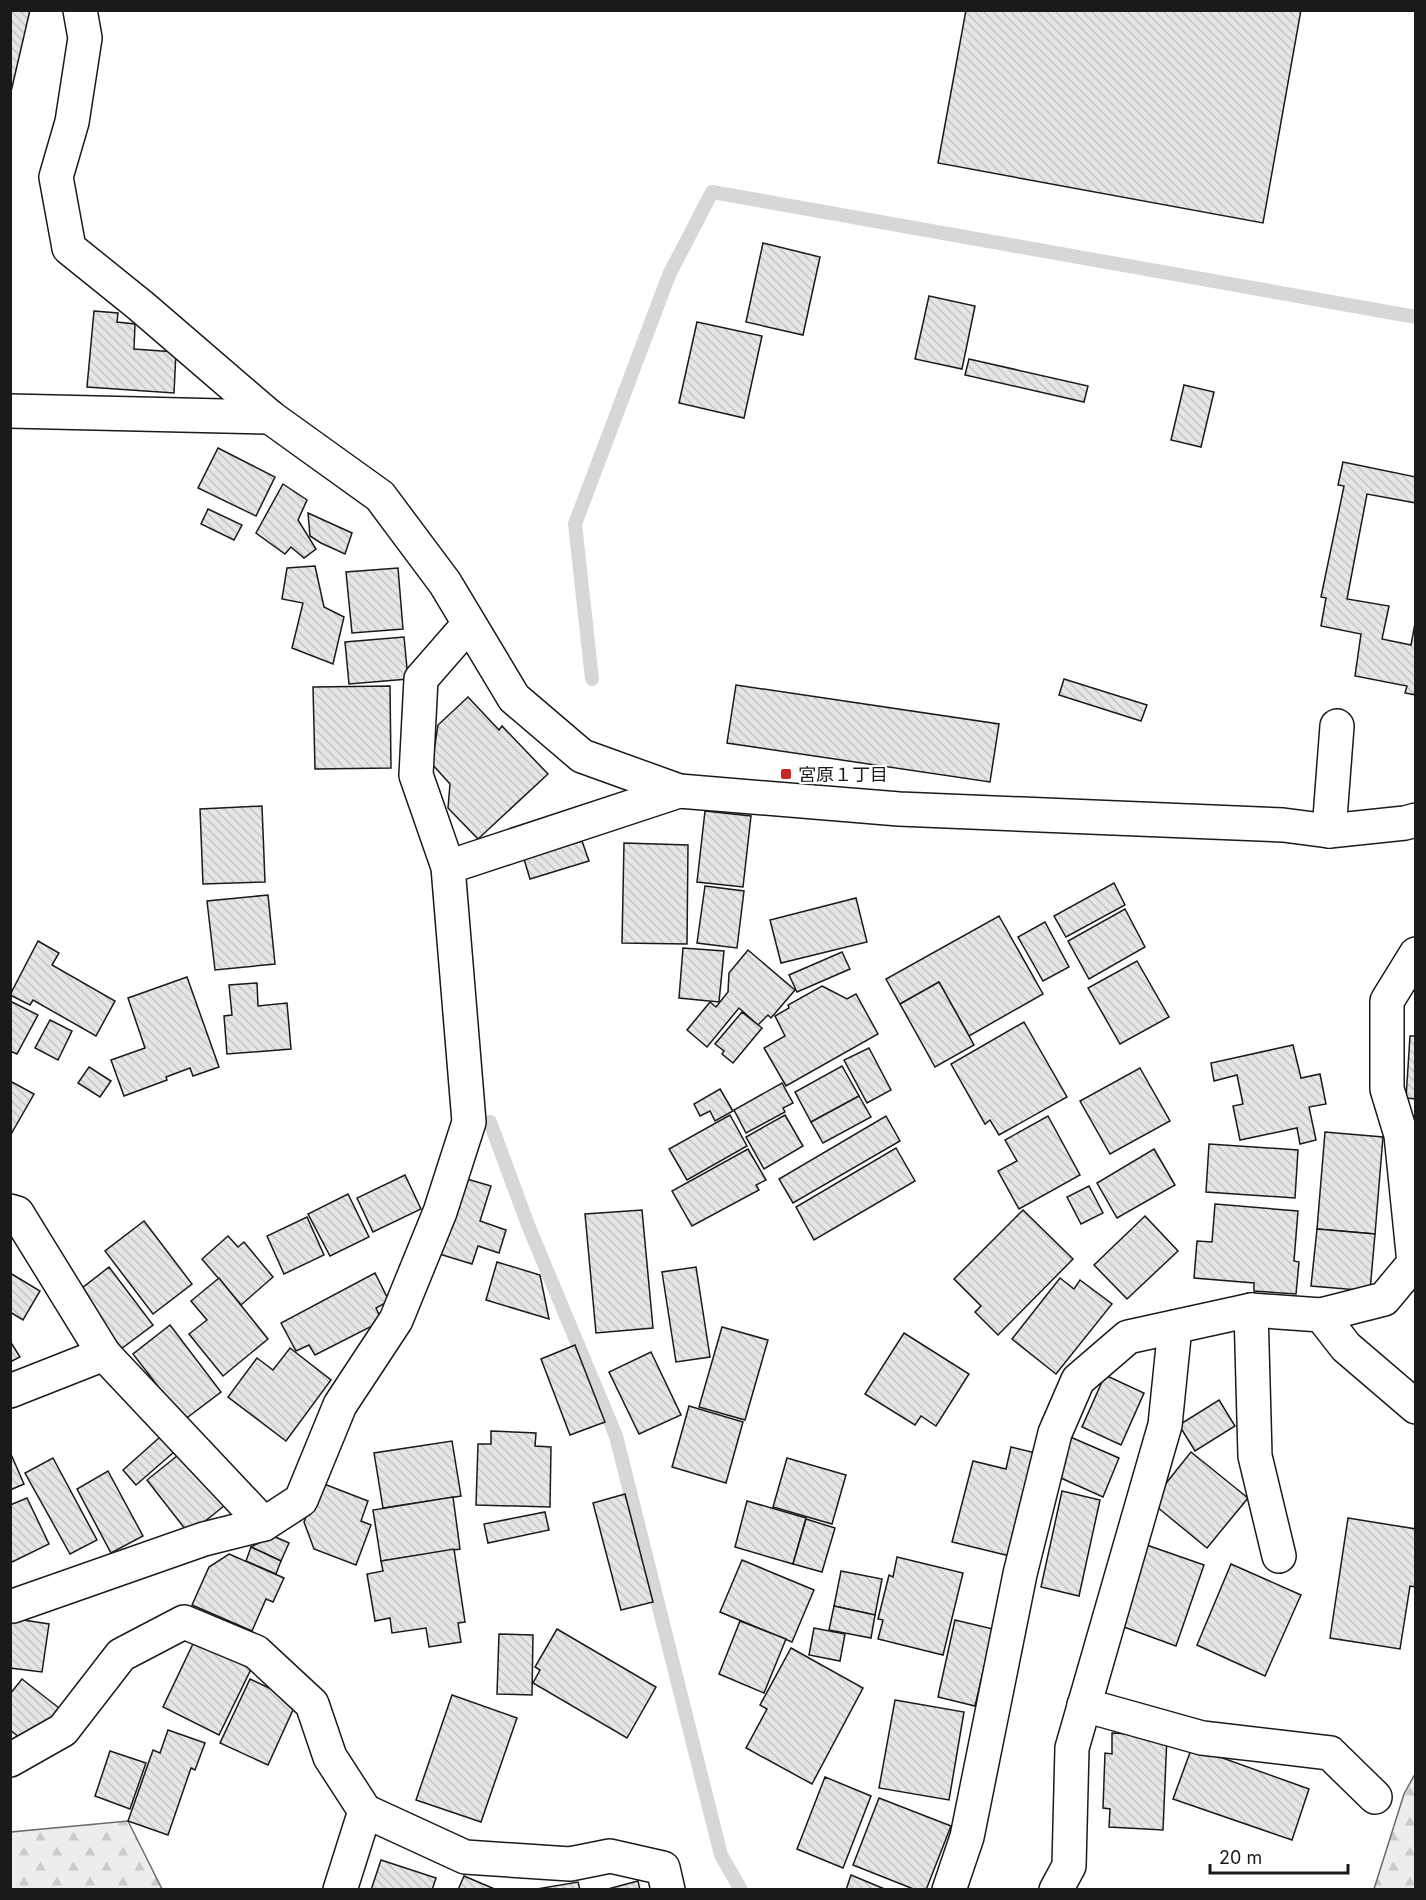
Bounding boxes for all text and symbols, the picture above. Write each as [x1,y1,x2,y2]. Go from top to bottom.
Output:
place label: 宮原１丁目 [798,764,888,785]
marker: 宮原１丁目 [779,767,793,781]
scale bar [1210,1837,1348,1875]
text: 20 m [1219,1847,1262,1868]

